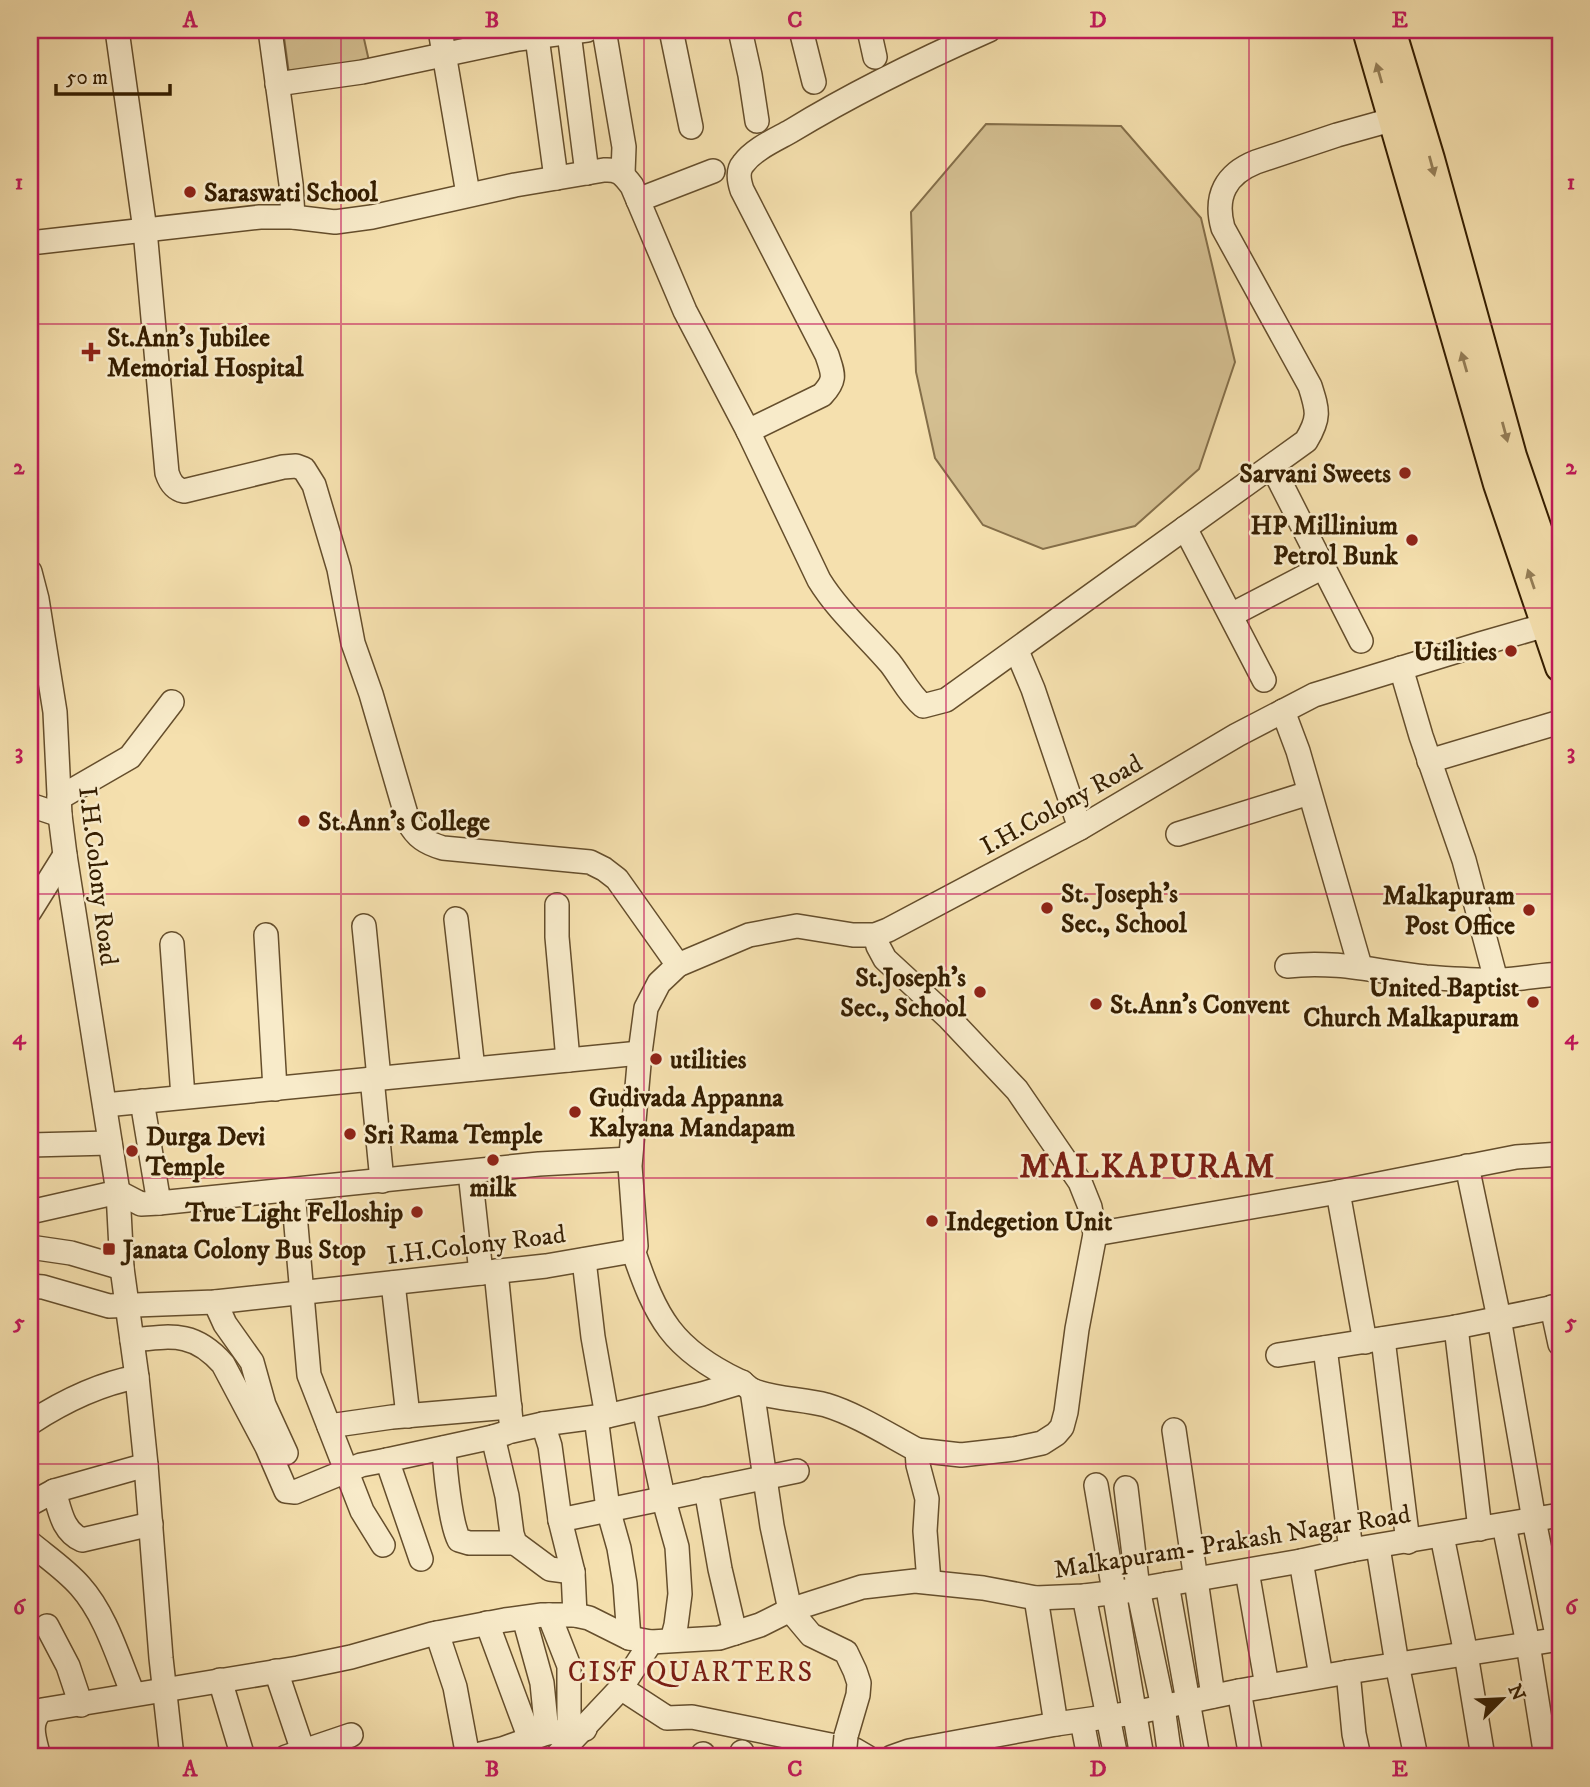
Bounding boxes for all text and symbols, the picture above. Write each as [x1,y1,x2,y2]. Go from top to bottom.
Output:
text: A [182,6,199,35]
text: B [485,6,499,35]
text: C [787,6,803,35]
text: D [1089,6,1107,35]
text: E [1392,6,1408,35]
scale bar [56,52,170,96]
one-way arrow [1374,62,1384,83]
text: 50 m [66,65,108,91]
one-way arrow [1427,156,1437,177]
text: 1 [15,168,23,197]
text: 1 [1567,168,1575,197]
place label: Saraswati School [204,177,379,210]
marker: Saraswati School [182,184,198,200]
place label: St.Ann's Jubilee Memorial Hospital [107,322,305,385]
marker: St.Ann's Jubilee Memorial Hospital [81,342,101,362]
one-way arrow [1458,350,1469,372]
one-way arrow [1500,421,1511,443]
text: 2 [13,453,25,482]
text: 2 [1565,453,1577,482]
place label: Sarvani Sweets [1239,458,1391,491]
marker: Sarvani Sweets [1397,465,1413,481]
place label: HP Millinium Petrol Bunk [1250,510,1399,573]
marker: HP Millinium Petrol Bunk [1404,532,1420,548]
one-way arrow [1525,568,1536,589]
place label: Utilities [1413,636,1497,669]
marker: Utilities [1503,643,1519,659]
text: 3 [15,738,23,767]
text: 3 [1567,738,1575,767]
street label: I.H.Colony Road [975,747,1148,863]
street label: I.H.Colony Road [70,785,125,968]
place label: St.Ann's College [318,806,490,839]
marker: St.Ann's College [296,813,312,829]
place label: St. Joseph's Sec., School [1061,878,1188,941]
place label: Malkapuram Post Office [1383,880,1515,943]
marker: St. Joseph's Sec., School [1039,900,1055,916]
marker: Malkapuram Post Office [1521,902,1537,918]
place label: St.Joseph's Sec., School [840,962,967,1025]
place label: United Baptist Church Malkapuram [1303,972,1520,1035]
marker: St.Joseph's Sec., School [972,984,988,1000]
place label: St.Ann's Convent [1110,989,1291,1022]
marker: United Baptist Church Malkapuram [1525,994,1541,1010]
marker: St.Ann's Convent [1088,996,1104,1012]
text: 4 [12,1023,27,1052]
text: 4 [1564,1023,1579,1052]
place label: utilities [670,1044,747,1077]
marker: utilities [648,1051,664,1067]
place label: Gudivada Appanna Kalyana Mandapam [589,1082,796,1145]
marker: Gudivada Appanna Kalyana Mandapam [567,1104,583,1120]
place label: Sri Rama Temple [364,1119,543,1152]
place label: Durga Devi Temple [145,1121,265,1184]
marker: Sri Rama Temple [342,1126,358,1142]
marker: Durga Devi Temple [124,1143,140,1159]
district label: MALKAPURAM [1020,1147,1276,1188]
marker: milk [485,1152,501,1168]
place label: milk [470,1172,518,1205]
place label: True Light Felloship [185,1197,403,1230]
marker: True Light Felloship [409,1204,425,1220]
place label: Indegetion Unit [946,1206,1113,1239]
marker: Indegetion Unit [924,1213,940,1229]
street label: I.H.Colony Road [385,1218,568,1273]
place label: Janata Colony Bus Stop [120,1234,366,1267]
marker: Janata Colony Bus Stop [101,1241,117,1257]
text: 5 [12,1308,25,1337]
text: 5 [1564,1308,1577,1337]
street label: Malkapuram- Prakash Nagar Road [1052,1498,1413,1587]
text: 6 [13,1593,27,1622]
text: 6 [1565,1593,1579,1622]
district label: CISF QUARTERS [568,1655,814,1690]
north arrow [1468,1664,1538,1734]
text: N [1502,1681,1530,1705]
text: A [182,1755,199,1784]
text: B [485,1755,499,1784]
text: C [787,1755,803,1784]
text: D [1089,1755,1107,1784]
text: E [1392,1755,1408,1784]

